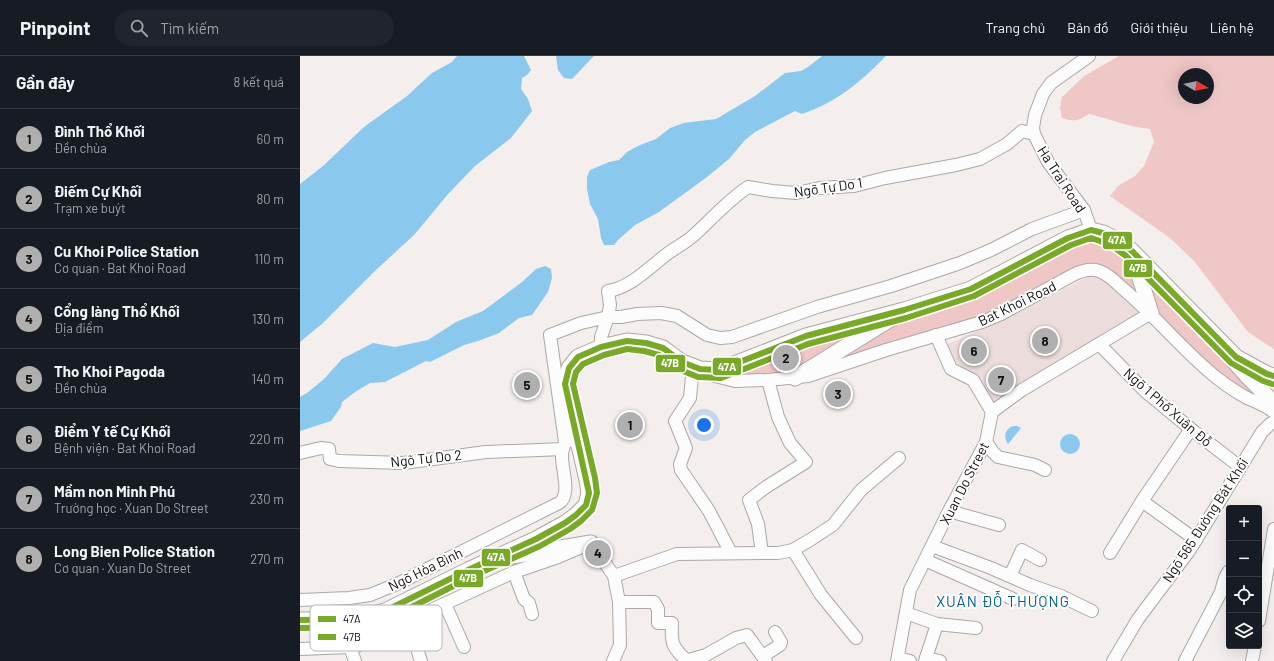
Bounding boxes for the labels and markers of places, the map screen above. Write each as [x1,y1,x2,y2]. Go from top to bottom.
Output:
pin: 8 [1032,326,1058,356]
pin: 6 [961,336,987,366]
pin: 2 [773,343,799,373]
pin: 7 [988,365,1014,395]
pin: 5 [514,370,540,400]
pin: 3 [825,379,851,409]
pin: 1 [617,410,643,440]
pin: 4 [585,538,611,568]

